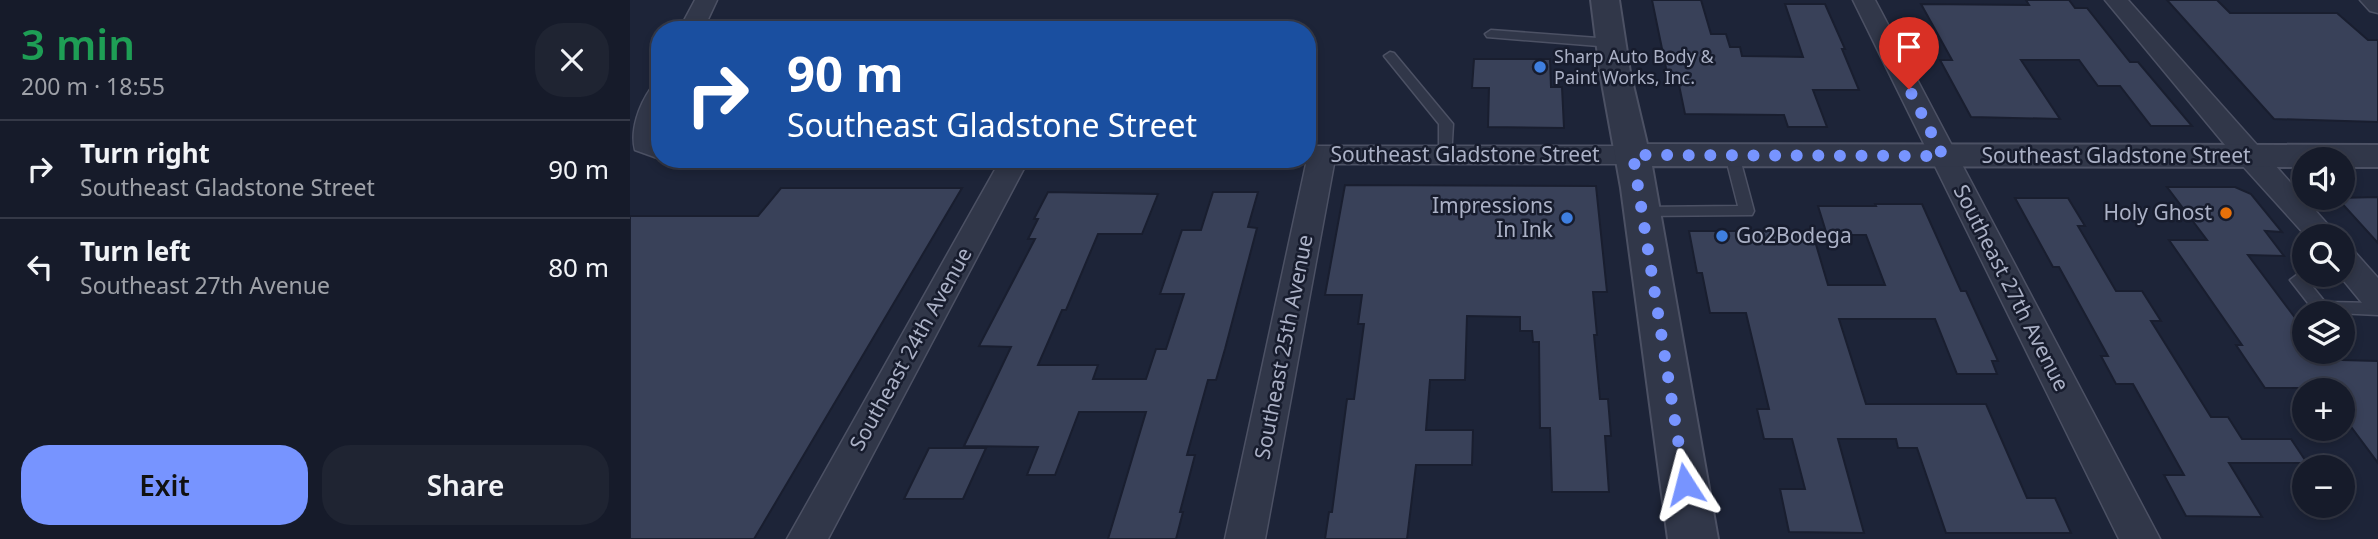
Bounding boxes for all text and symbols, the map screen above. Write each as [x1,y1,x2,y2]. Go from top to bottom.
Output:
text: 3 min [21,15,135,72]
pin [1879,17,1939,89]
button: close [535,23,609,97]
icon: arrive [1890,28,1928,66]
text: 90 m [787,40,904,106]
place label: Sharp Auto Body & Paint Works, Inc. [1554,44,1715,89]
icon: right [672,49,763,140]
marker: Sharp Auto Body & Paint Works, Inc. [1532,59,1548,75]
text: 200 m · 18:55 [21,70,165,102]
text: Southeast Gladstone Street [787,103,1197,146]
text: Turn right [80,135,210,171]
street label: Southeast Gladstone Street [1330,140,1600,168]
street label: Southeast Gladstone Street [1981,141,2251,169]
map controls [2292,147,2355,518]
button: sound [2292,147,2355,210]
icon: right [21,150,59,188]
text: 90 m [548,151,609,187]
text: Southeast Gladstone Street [80,171,375,203]
street label: Southeast 27th Avenue [1948,179,2076,396]
place label: Impressions In Ink [1432,191,1554,243]
place label: Holy Ghost [2104,198,2212,226]
marker: Holy Ghost [2218,205,2234,221]
marker: Impressions In Ink [1559,210,1575,226]
place label: Go2Bodega [1736,221,1852,249]
button: search [2292,224,2355,287]
marker: Go2Bodega [1714,228,1730,244]
street label: Southeast 25th Avenue [1247,232,1319,462]
text: Turn left [80,233,191,269]
street label: Southeast 24th Avenue [843,242,978,455]
icon: left [21,248,59,286]
text: 80 m [548,249,609,285]
text: Southeast 27th Avenue [80,269,330,301]
button: layers [2292,301,2355,364]
button: + [2292,378,2355,441]
button: Exit [21,445,308,525]
button: Share [322,445,609,525]
position arrow [1648,447,1722,521]
button: − [2292,455,2355,518]

